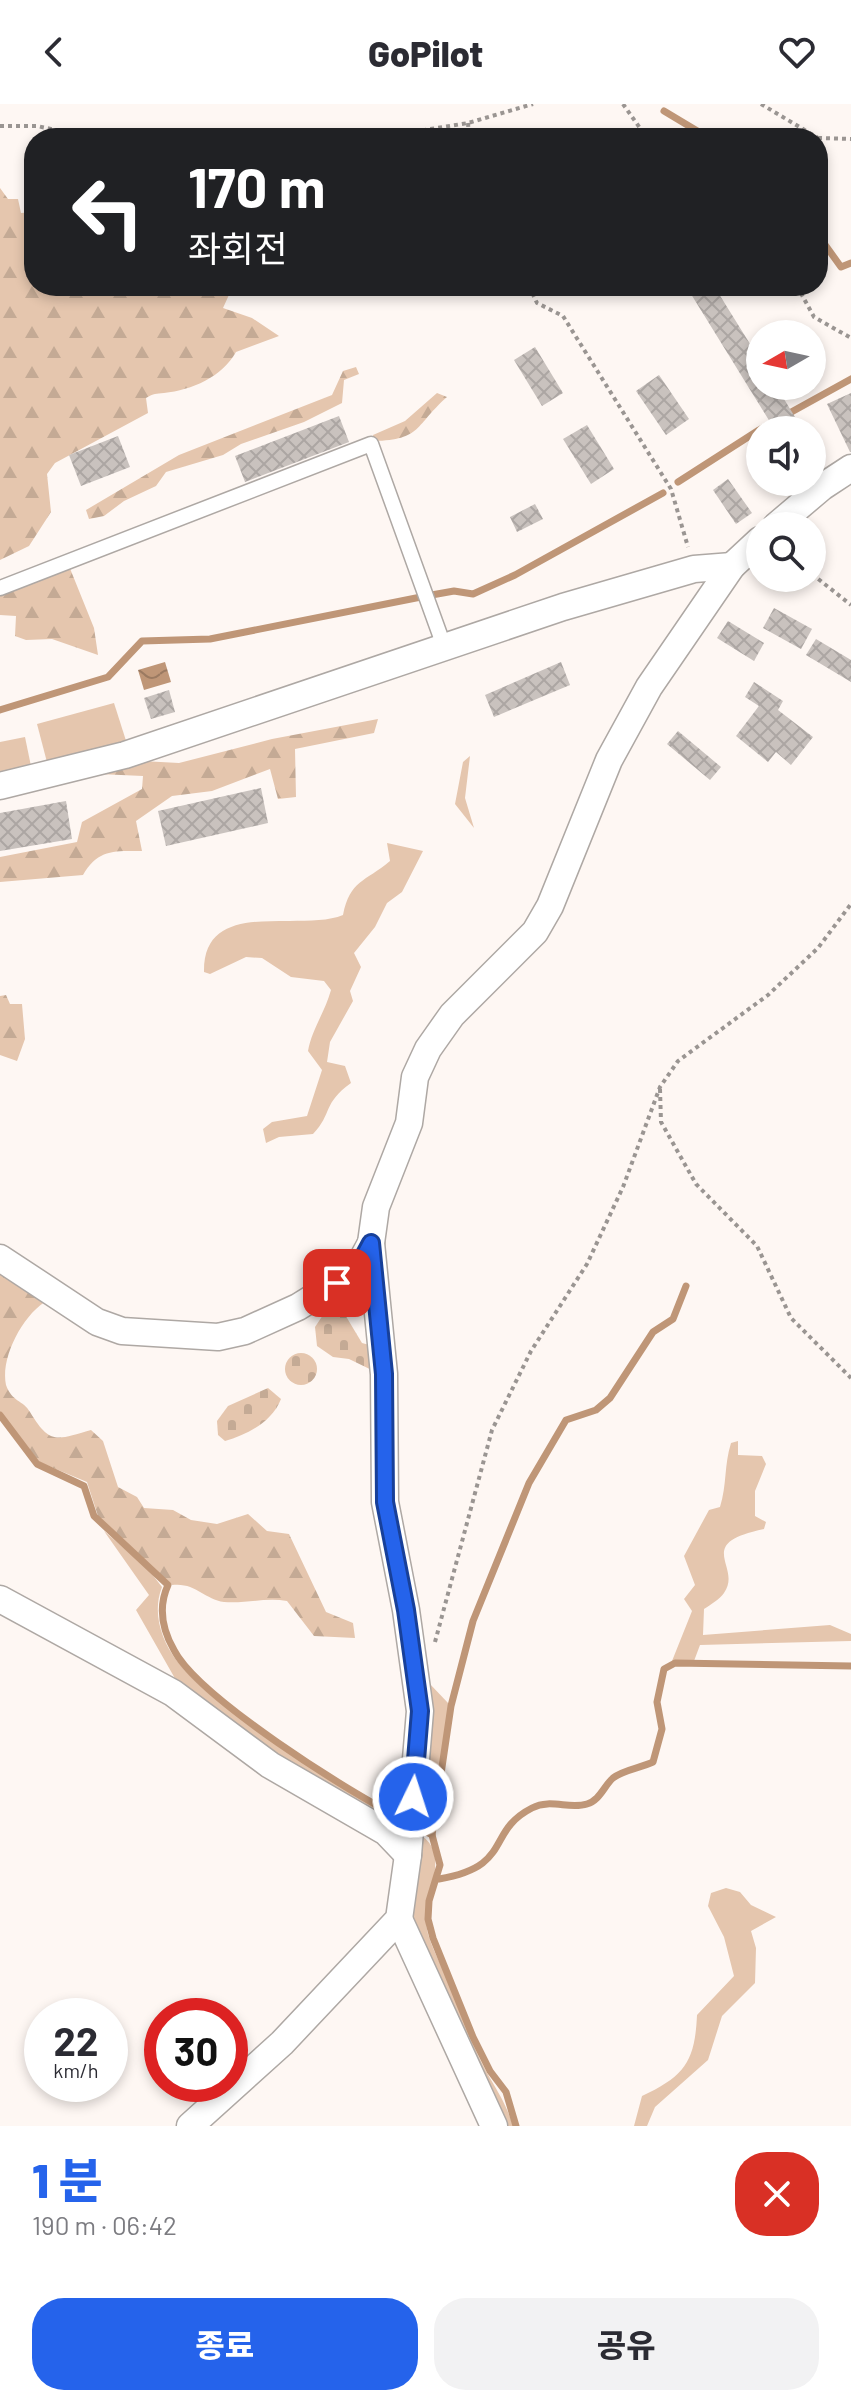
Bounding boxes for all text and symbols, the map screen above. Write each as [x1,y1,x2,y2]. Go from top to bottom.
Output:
icon: back [32,30,76,74]
icon: heart [775,30,819,74]
text: GoPilot [368,31,483,74]
text: 170 m [188,152,325,219]
icon: left [56,160,160,264]
text: 좌회전 [188,226,287,269]
north arrow [746,320,826,400]
map controls [746,320,826,592]
button: sound [746,416,826,496]
button: search [746,512,826,592]
pin [303,1249,371,1317]
icon: arrive [315,1261,359,1305]
position arrow [371,1755,455,1839]
speed limit sign: 30 [144,1998,248,2102]
text: 22 [54,2016,98,2064]
text: km/h [53,2058,99,2082]
text: 1 분 [32,2150,103,2208]
button: close [735,2152,819,2236]
text: 190 m · 06:42 [32,2209,177,2240]
button: 종료 [32,2298,418,2390]
button: 공유 [434,2298,819,2390]

